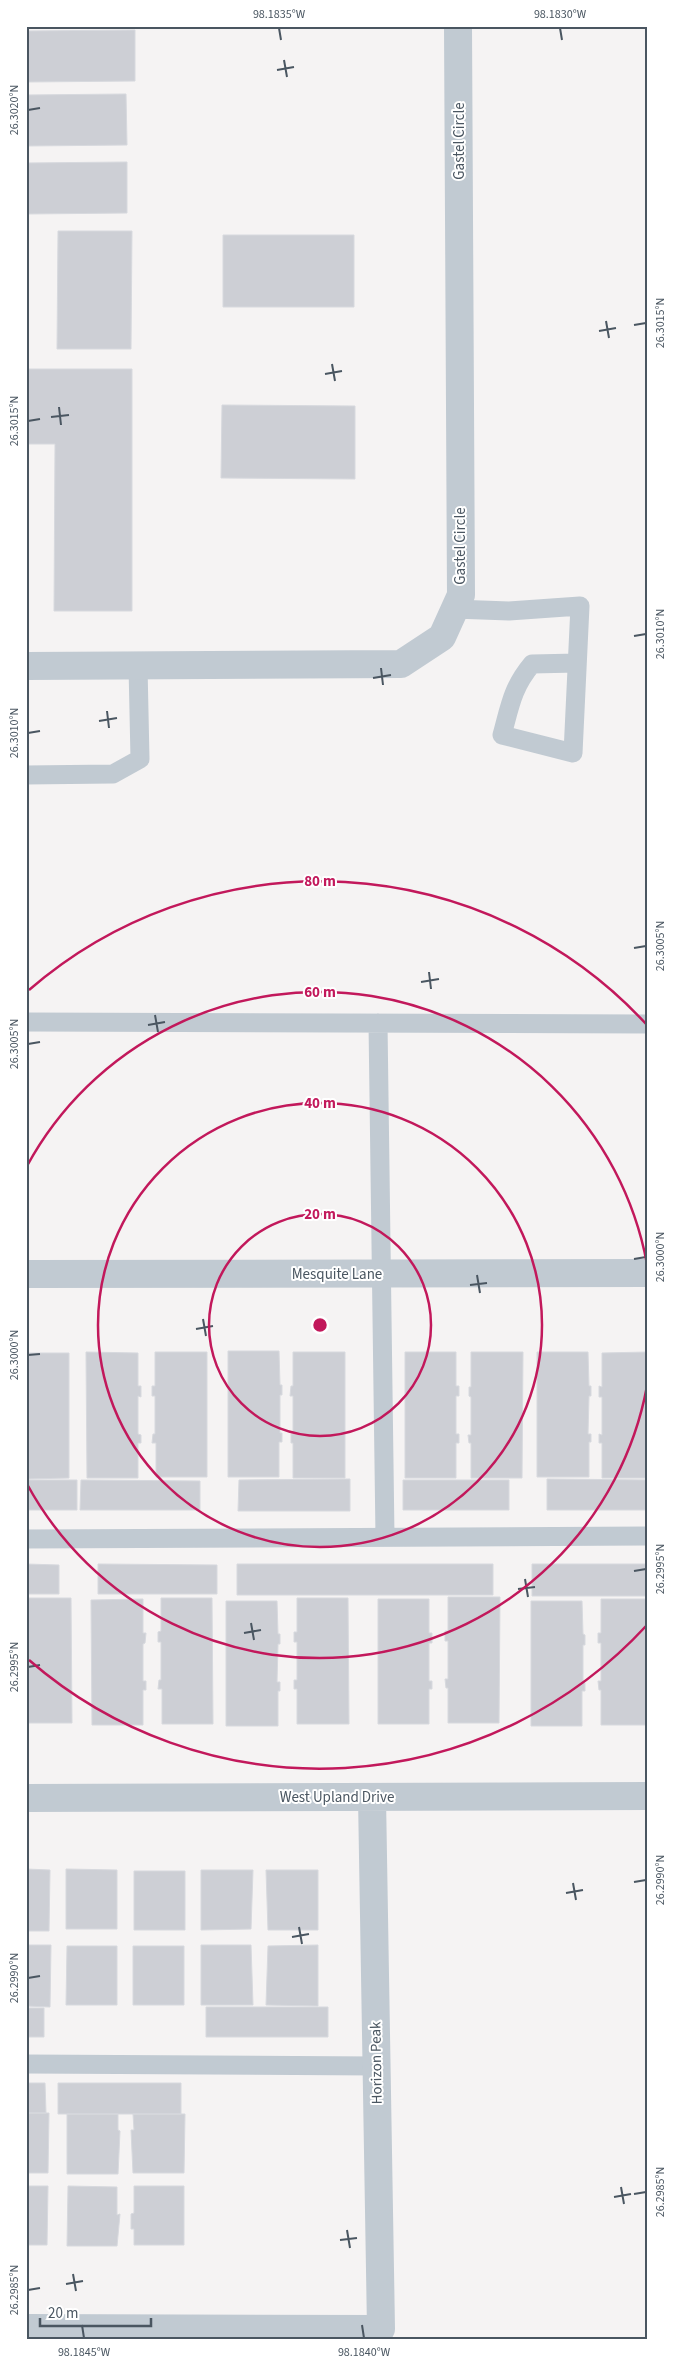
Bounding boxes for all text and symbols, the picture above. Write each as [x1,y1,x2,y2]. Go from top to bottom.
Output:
text: 98.1835°W [253,6,306,23]
text: 98.1830°W [534,6,587,23]
text: 26.3020°N [6,85,23,135]
street label: Gastel Circle [449,102,470,180]
text: 26.3015°N [652,298,669,348]
text: 26.3015°N [6,396,23,446]
street label: Gastel Circle [450,507,471,585]
text: 26.3010°N [652,609,669,659]
text: 26.3010°N [6,708,23,758]
text: 80 m [304,871,336,892]
text: 26.3005°N [652,921,669,971]
text: 60 m [304,982,336,1003]
text: 26.3005°N [6,1019,23,1069]
text: 40 m [304,1093,336,1114]
text: 20 m [304,1204,336,1225]
text: 26.3000°N [652,1232,669,1282]
street label: Mesquite Lane [292,1264,382,1285]
centre of rings [311,1316,329,1334]
text: 26.3000°N [6,1330,23,1380]
text: 26.2995°N [652,1544,669,1594]
text: 26.2995°N [6,1642,23,1692]
street label: West Upland Drive [280,1787,394,1808]
text: 26.2990°N [652,1855,669,1905]
text: 26.2990°N [6,1953,23,2003]
street label: Horizon Peak [365,2021,388,2105]
text: 26.2985°N [652,2167,669,2217]
text: 26.2985°N [6,2265,23,2315]
scale bar [40,2295,151,2327]
text: 20 m [48,2303,78,2324]
text: 98.1845°W [58,2344,111,2361]
text: 98.1840°W [338,2344,391,2361]

